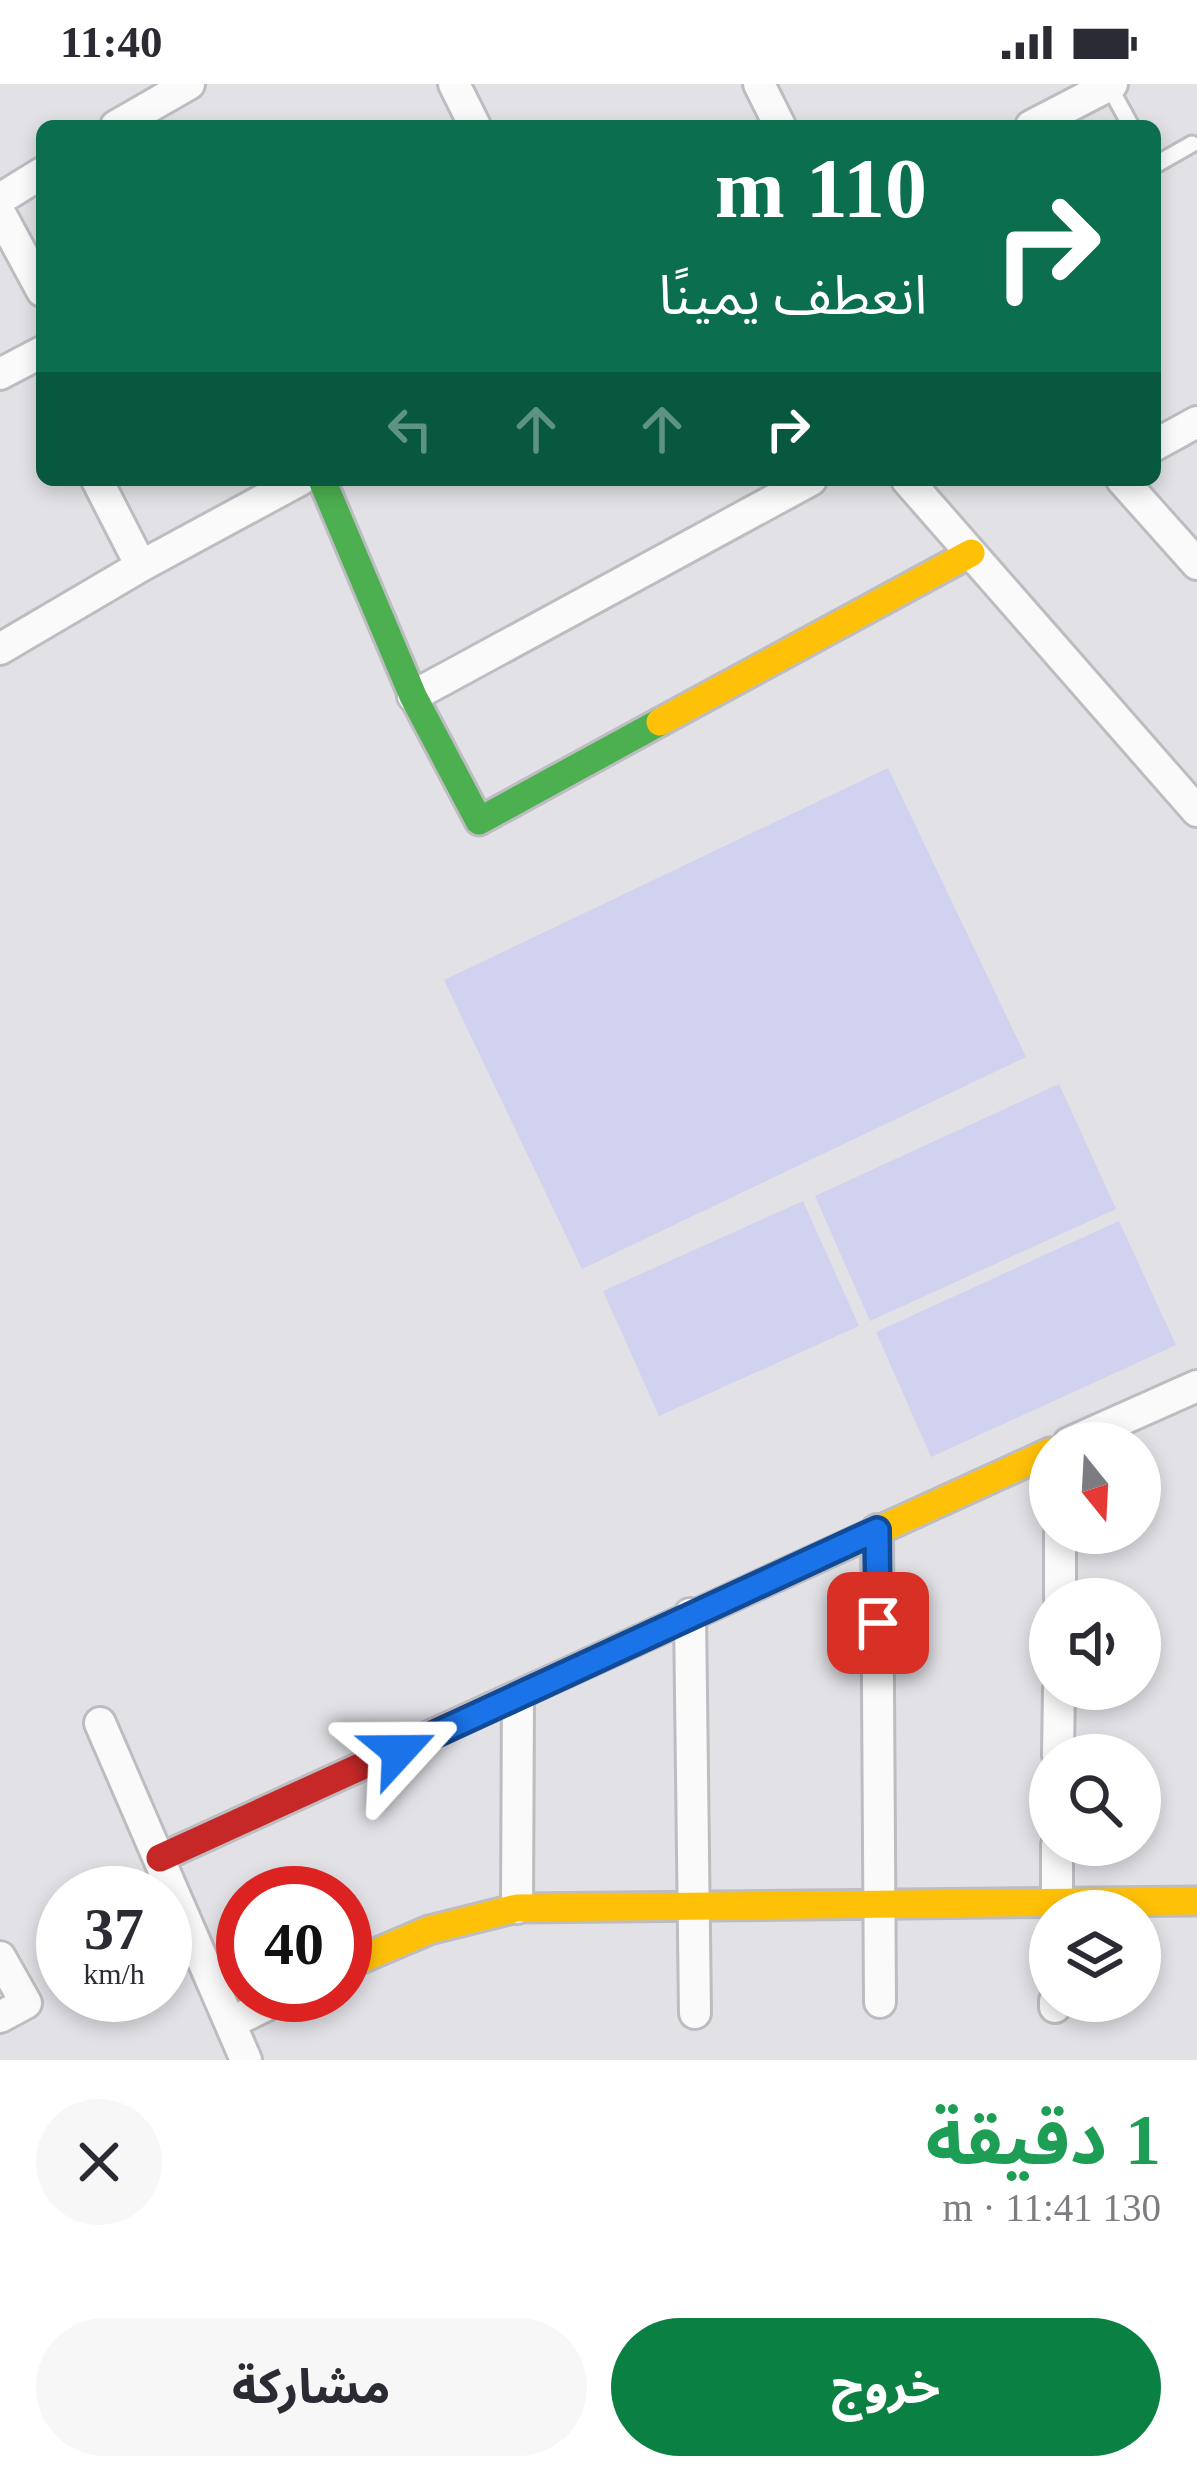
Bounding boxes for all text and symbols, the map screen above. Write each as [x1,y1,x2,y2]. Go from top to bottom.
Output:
text: 11:40 [60,17,163,67]
text: 110 m [715,142,927,235]
icon: right [969,168,1125,324]
text: انعطف يمينًا [659,266,927,326]
icon: left [377,396,443,462]
icon: ahead [503,396,569,462]
icon: ahead [629,396,695,462]
icon: right [755,396,821,462]
north arrow [1029,1422,1161,1554]
map controls [1029,1422,1161,2022]
pin [827,1572,929,1674]
button: sound [1029,1578,1161,1710]
icon: arrive [845,1590,911,1656]
position arrow [336,1688,462,1814]
button: search [1029,1734,1161,1866]
speed limit sign: 40 [216,1866,372,2022]
button: layers [1029,1890,1161,2022]
text: 37 [84,1896,144,1962]
text: km/h [83,1957,145,1990]
button: close [36,2099,162,2225]
text: 1 دقيقة [926,2100,1161,2180]
text: 130 m · 11:41 [943,2186,1161,2229]
button: مشاركة [36,2318,587,2456]
button: خروج [611,2318,1161,2456]

